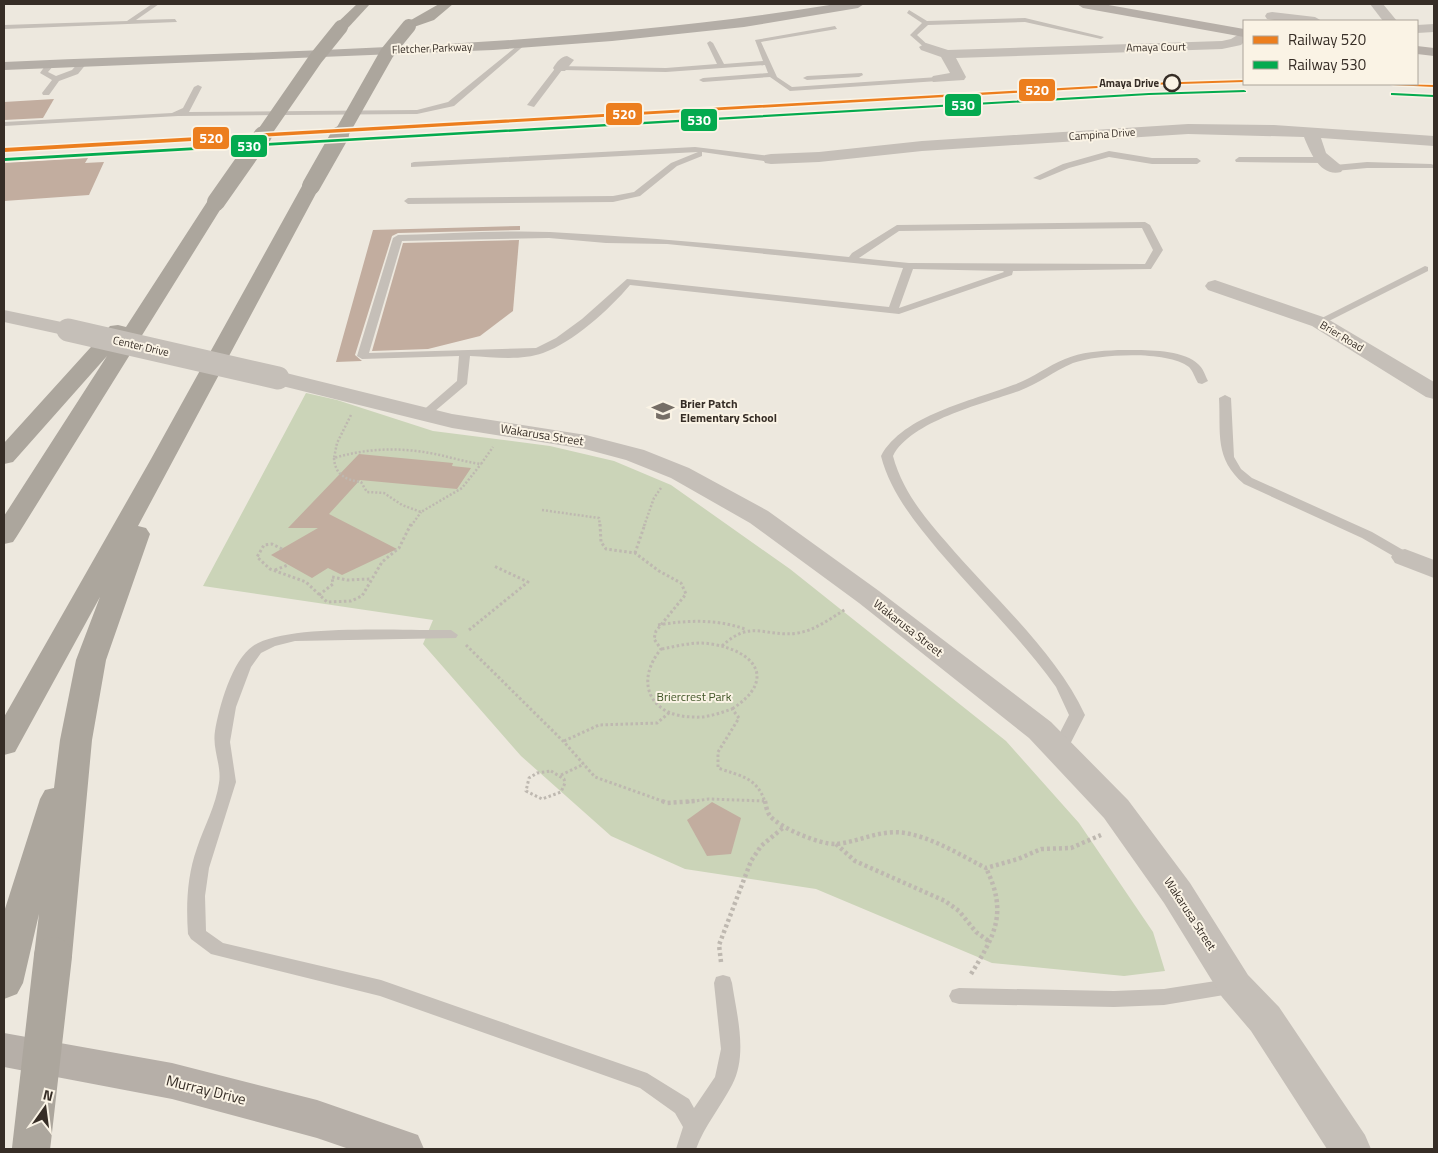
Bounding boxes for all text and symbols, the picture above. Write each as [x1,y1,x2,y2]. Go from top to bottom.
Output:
legend [1243,20,1418,85]
text: Railway 520 [1288,28,1366,51]
street label: Amaya Court [1126,38,1186,56]
street label: Fletcher Parkway [392,39,473,57]
text: Railway 530 [1288,53,1366,76]
marker: Amaya Drive [1163,74,1181,92]
place label: Amaya Drive [1099,75,1159,91]
line badge: 520 [1018,78,1056,102]
text: 520 [1025,79,1049,100]
line badge: 530 [944,93,982,117]
text: 530 [951,94,975,115]
line badge: 520 [605,102,643,126]
text: 520 [612,103,636,124]
line badge: 530 [680,108,718,132]
text: 530 [687,109,711,130]
street label: Campina Drive [1068,124,1136,144]
line badge: 520 [192,126,230,150]
text: 520 [199,127,223,148]
line badge: 530 [230,134,268,158]
text: 530 [237,135,261,156]
street label: Brier Road [1317,317,1367,355]
street label: Center Drive [111,332,171,360]
place label: Brier Patch Elementary School [680,394,777,427]
school or university icon: Brier Patch Elementary School [650,398,676,424]
street label: Wakarusa Street [499,419,586,451]
street label: Wakarusa Street [869,594,948,661]
park label: Briercrest Park [657,687,732,706]
street label: Wakarusa Street [1160,873,1222,955]
street label: Murray Drive [164,1068,249,1111]
north arrow [20,1083,70,1133]
text: N [41,1084,56,1106]

